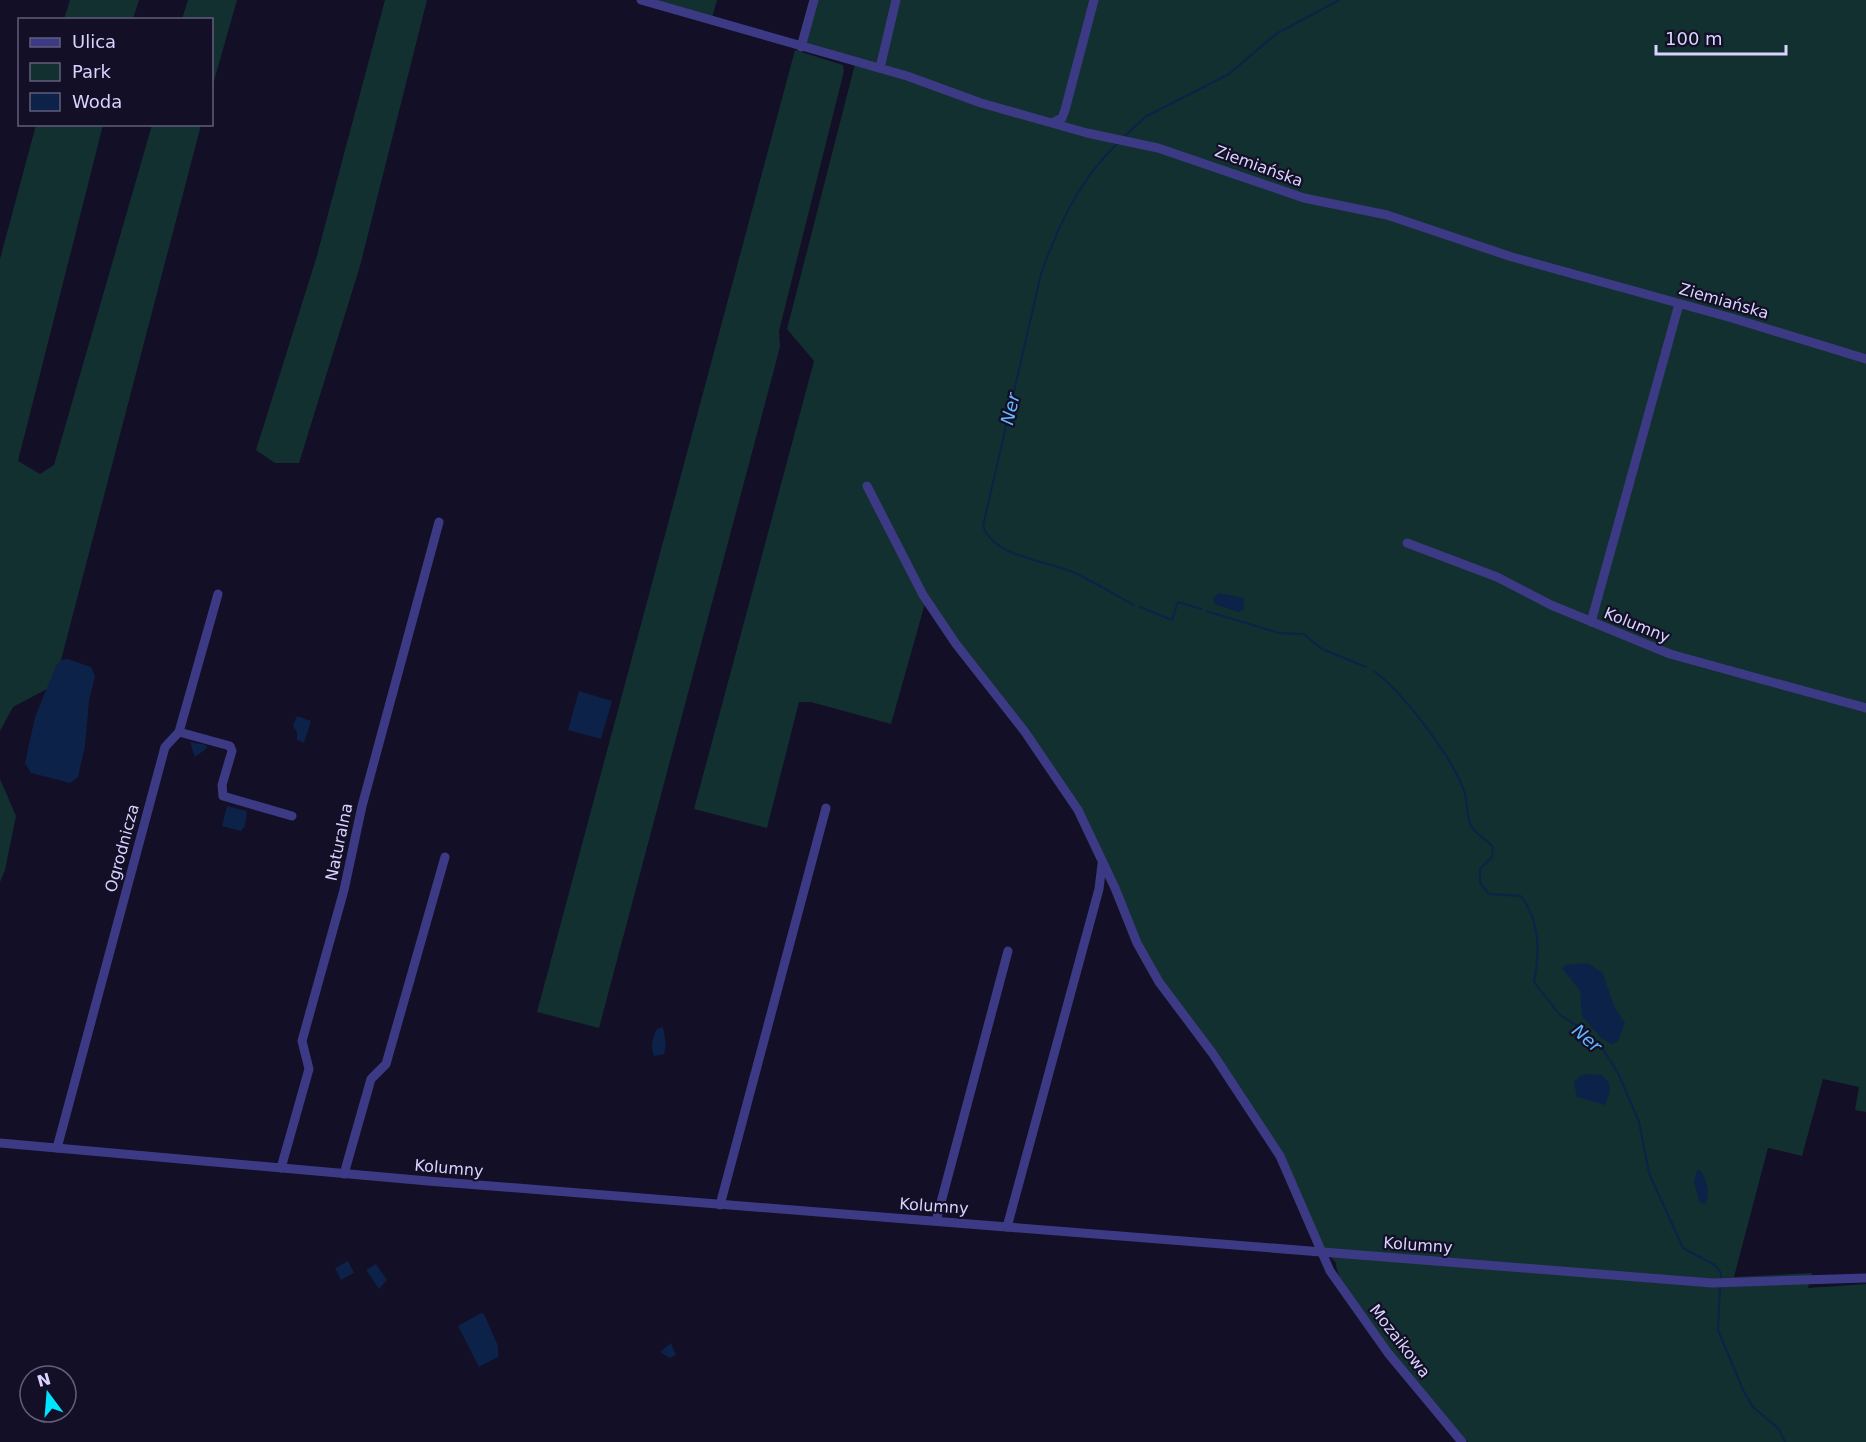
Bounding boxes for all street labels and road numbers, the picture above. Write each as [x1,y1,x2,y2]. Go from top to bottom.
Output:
street label: Ziemiańska [1212,141,1306,191]
street label: Ziemiańska [1677,279,1771,323]
street label: Kolumny [1601,603,1673,647]
street label: Naturalna [321,801,357,883]
street label: Ogrodnicza [101,802,143,894]
street label: Kolumny [414,1156,484,1180]
street label: Kolumny [899,1194,969,1218]
street label: Kolumny [1383,1233,1453,1257]
street label: Mozaikowa [1366,1301,1434,1381]

